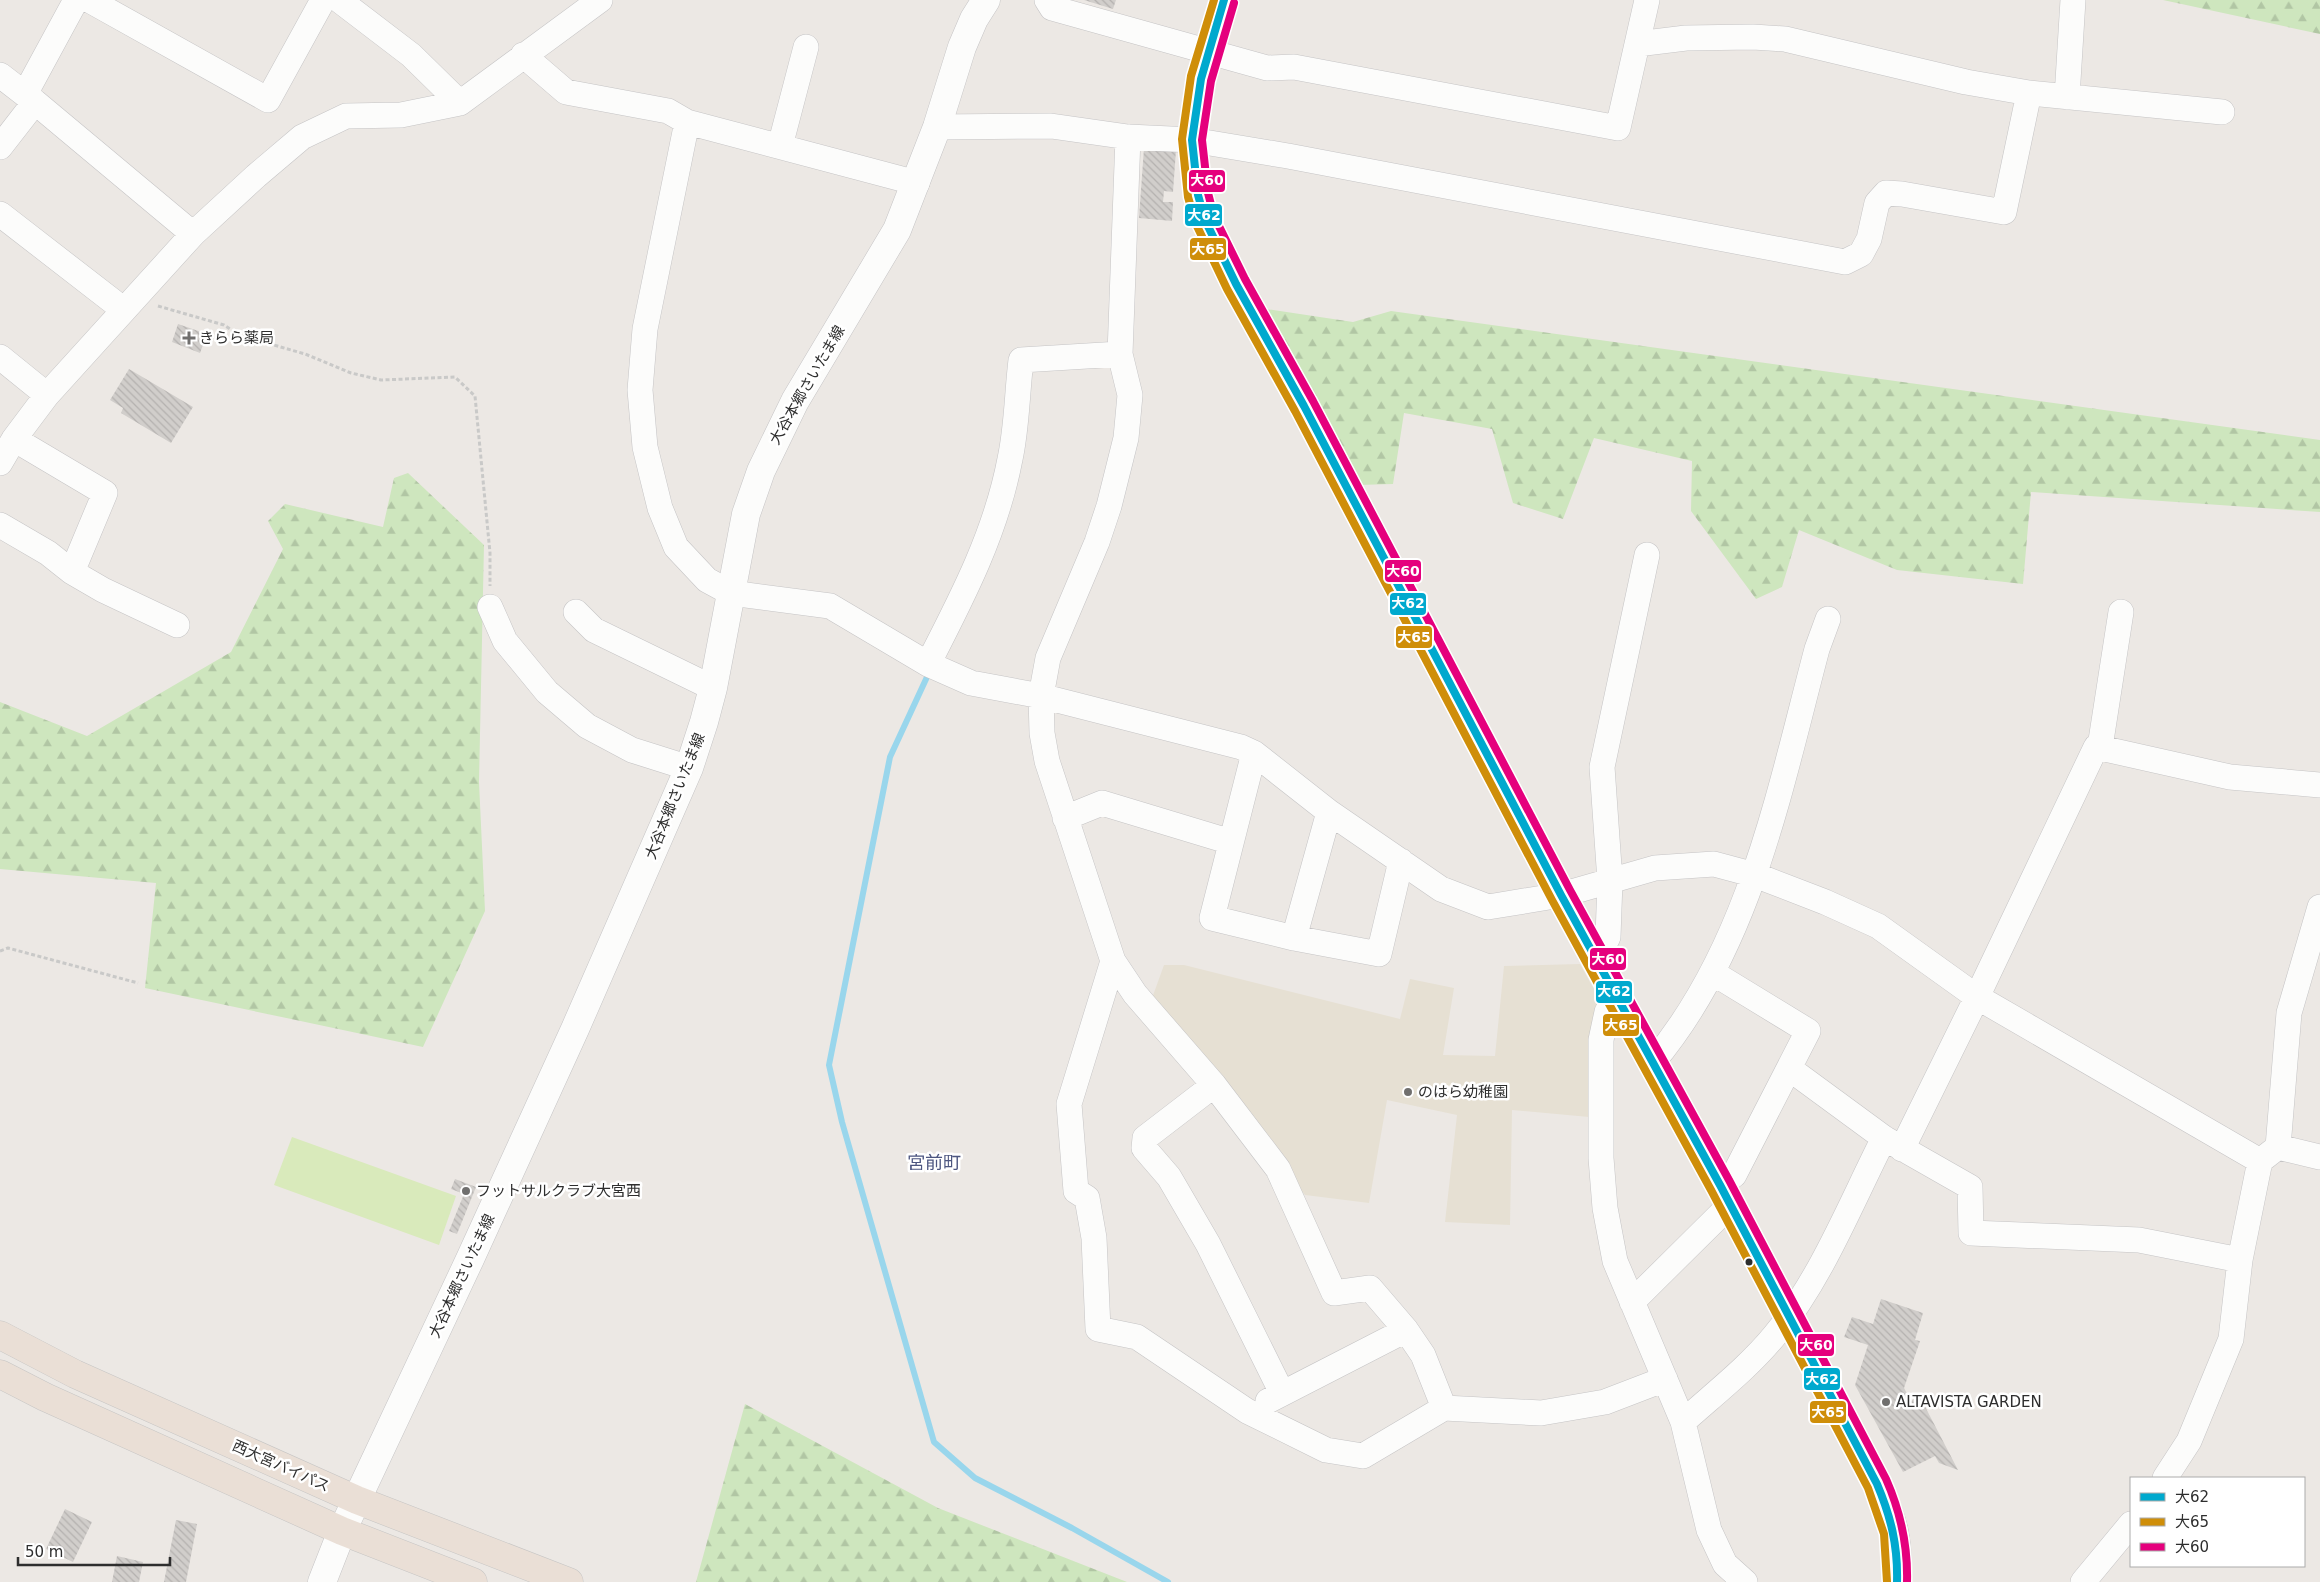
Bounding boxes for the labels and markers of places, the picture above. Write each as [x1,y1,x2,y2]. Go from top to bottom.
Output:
place label: きらら薬局 [199,329,274,347]
marker: きらら薬局 [183,332,195,344]
place label: のはら幼稚園 [1418,1083,1508,1101]
marker: のはら幼稚園 [1402,1086,1414,1098]
place label: フットサルクラブ大宮西 [476,1182,641,1200]
marker: フットサルクラブ大宮西 [460,1185,472,1197]
unlabelled marker [1744,1257,1754,1267]
place label: ALTAVISTA GARDEN [1896,1393,2042,1411]
marker: ALTAVISTA GARDEN [1880,1396,1892,1408]

